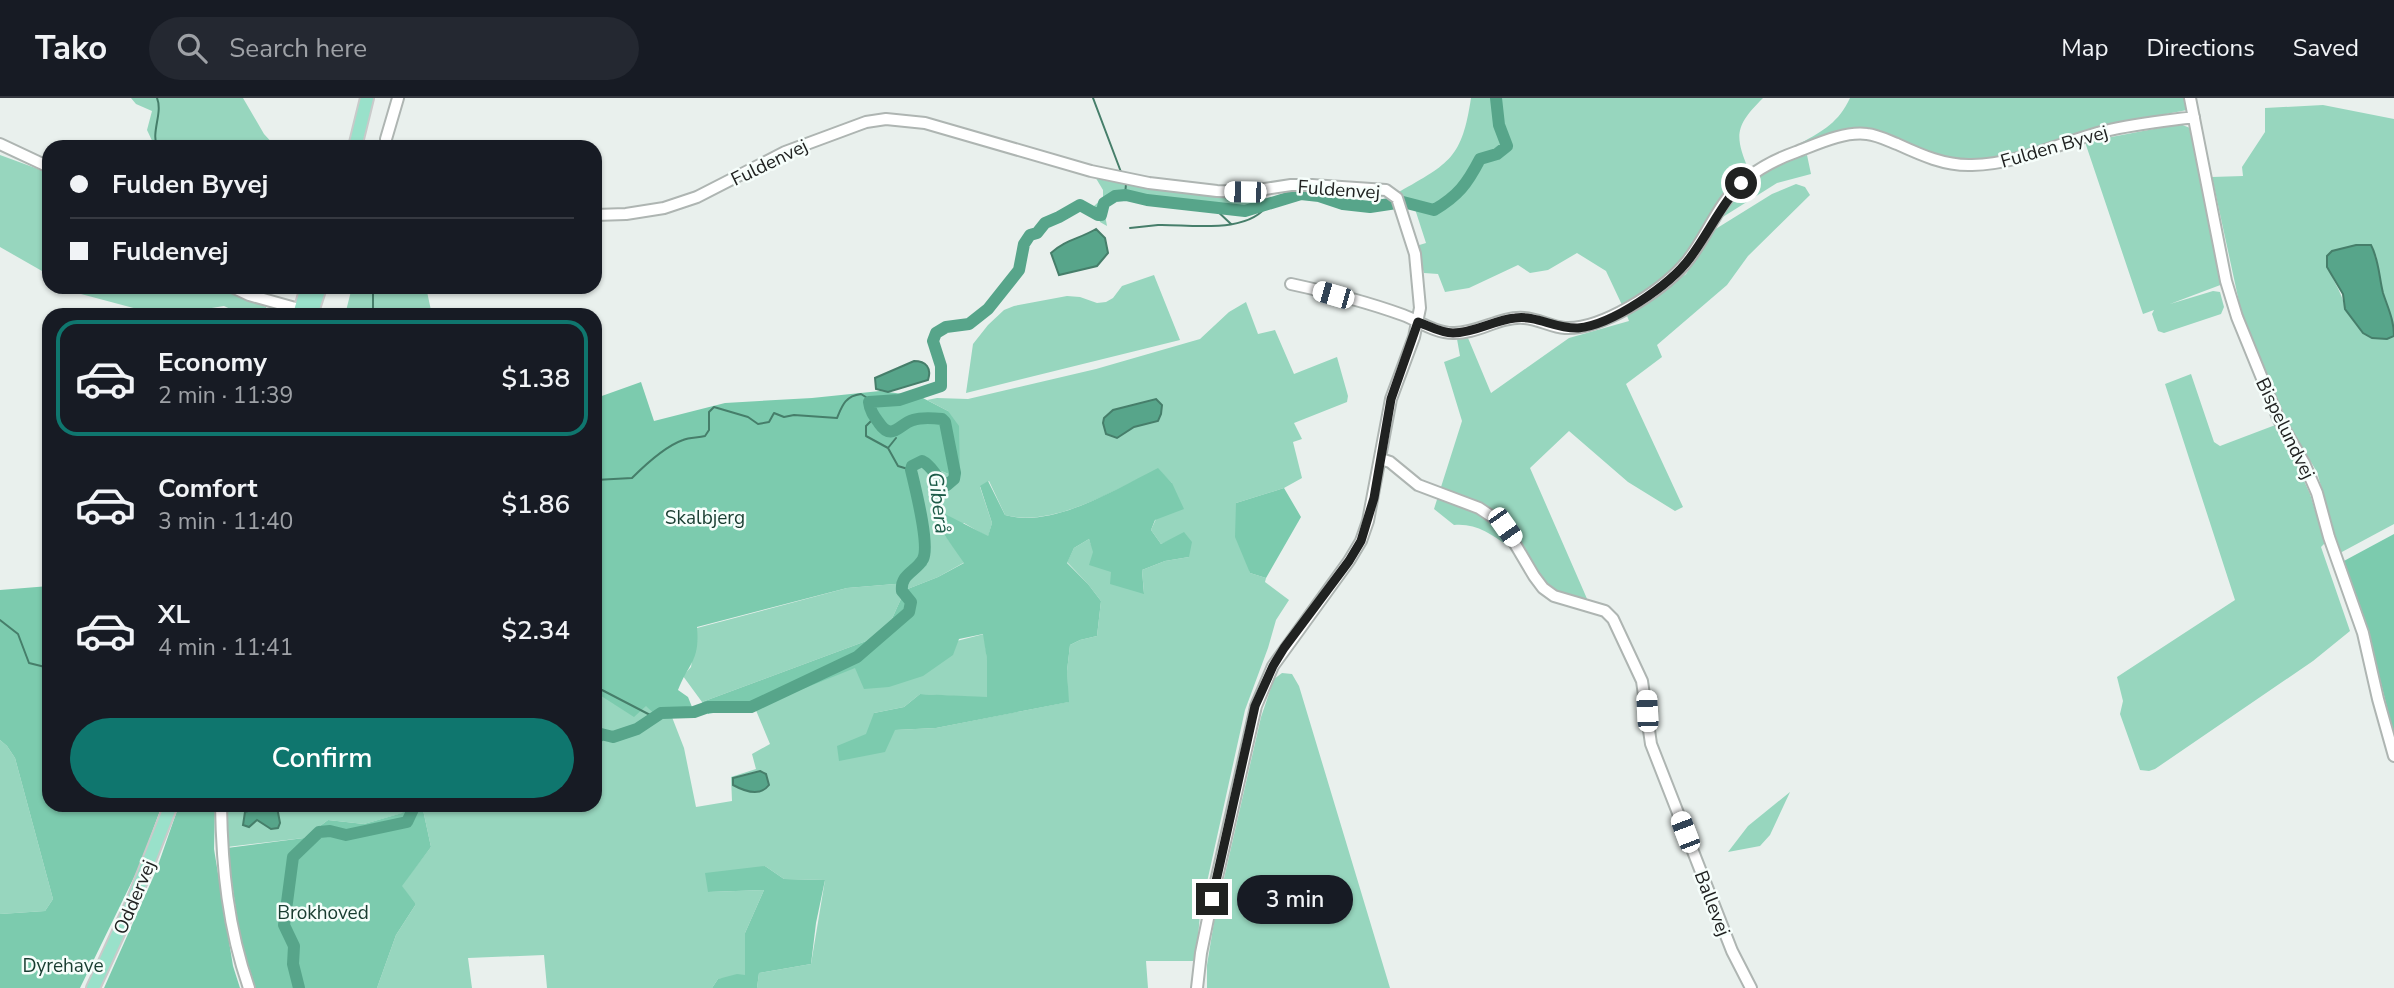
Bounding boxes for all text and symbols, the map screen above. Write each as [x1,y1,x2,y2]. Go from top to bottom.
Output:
search box [149,17,639,80]
text: Tako [35,26,107,71]
icon: search [173,29,211,67]
text: Search here [229,31,367,66]
text: Map [2061,32,2108,64]
text: Directions [2146,32,2255,64]
text: Saved [2293,32,2359,64]
street label: Fulden Byvej [1998,119,2111,175]
street label: Fuldenvej [727,133,812,193]
text: Fulden Byvej [112,167,268,202]
route start [1725,167,1757,199]
street label: Fuldenvej [1297,174,1381,206]
car [1224,181,1267,203]
text: Fuldenvej [112,234,229,269]
car [1310,279,1357,311]
text: Economy [158,345,267,380]
icon: car [74,347,137,410]
text: $1.38 [501,361,570,396]
street label: Bispelundvej [2249,373,2321,484]
text: 2 min · 11:39 [158,380,293,411]
water label: Giberå [921,470,957,536]
text: Comfort [158,471,258,506]
icon: car [74,473,137,536]
text: $1.86 [501,487,570,522]
car [1485,504,1526,550]
park label: Skalbjerg [665,505,745,531]
text: 3 min · 11:40 [158,506,293,537]
text: XL [158,597,190,632]
icon: car [74,599,137,662]
text: $2.34 [501,613,570,648]
text: 4 min · 11:41 [158,632,293,663]
car [1636,689,1659,733]
button: Confirm [70,718,574,798]
car [1668,809,1703,855]
street label: Oddervej [108,856,162,939]
street label: Ballevej [1688,867,1736,940]
callout: 3 min [1236,874,1352,924]
route end [1196,883,1228,915]
text: 3 min [1266,884,1324,915]
park label: Brokhoved [277,900,369,926]
park label: Dyrehave [22,953,104,979]

